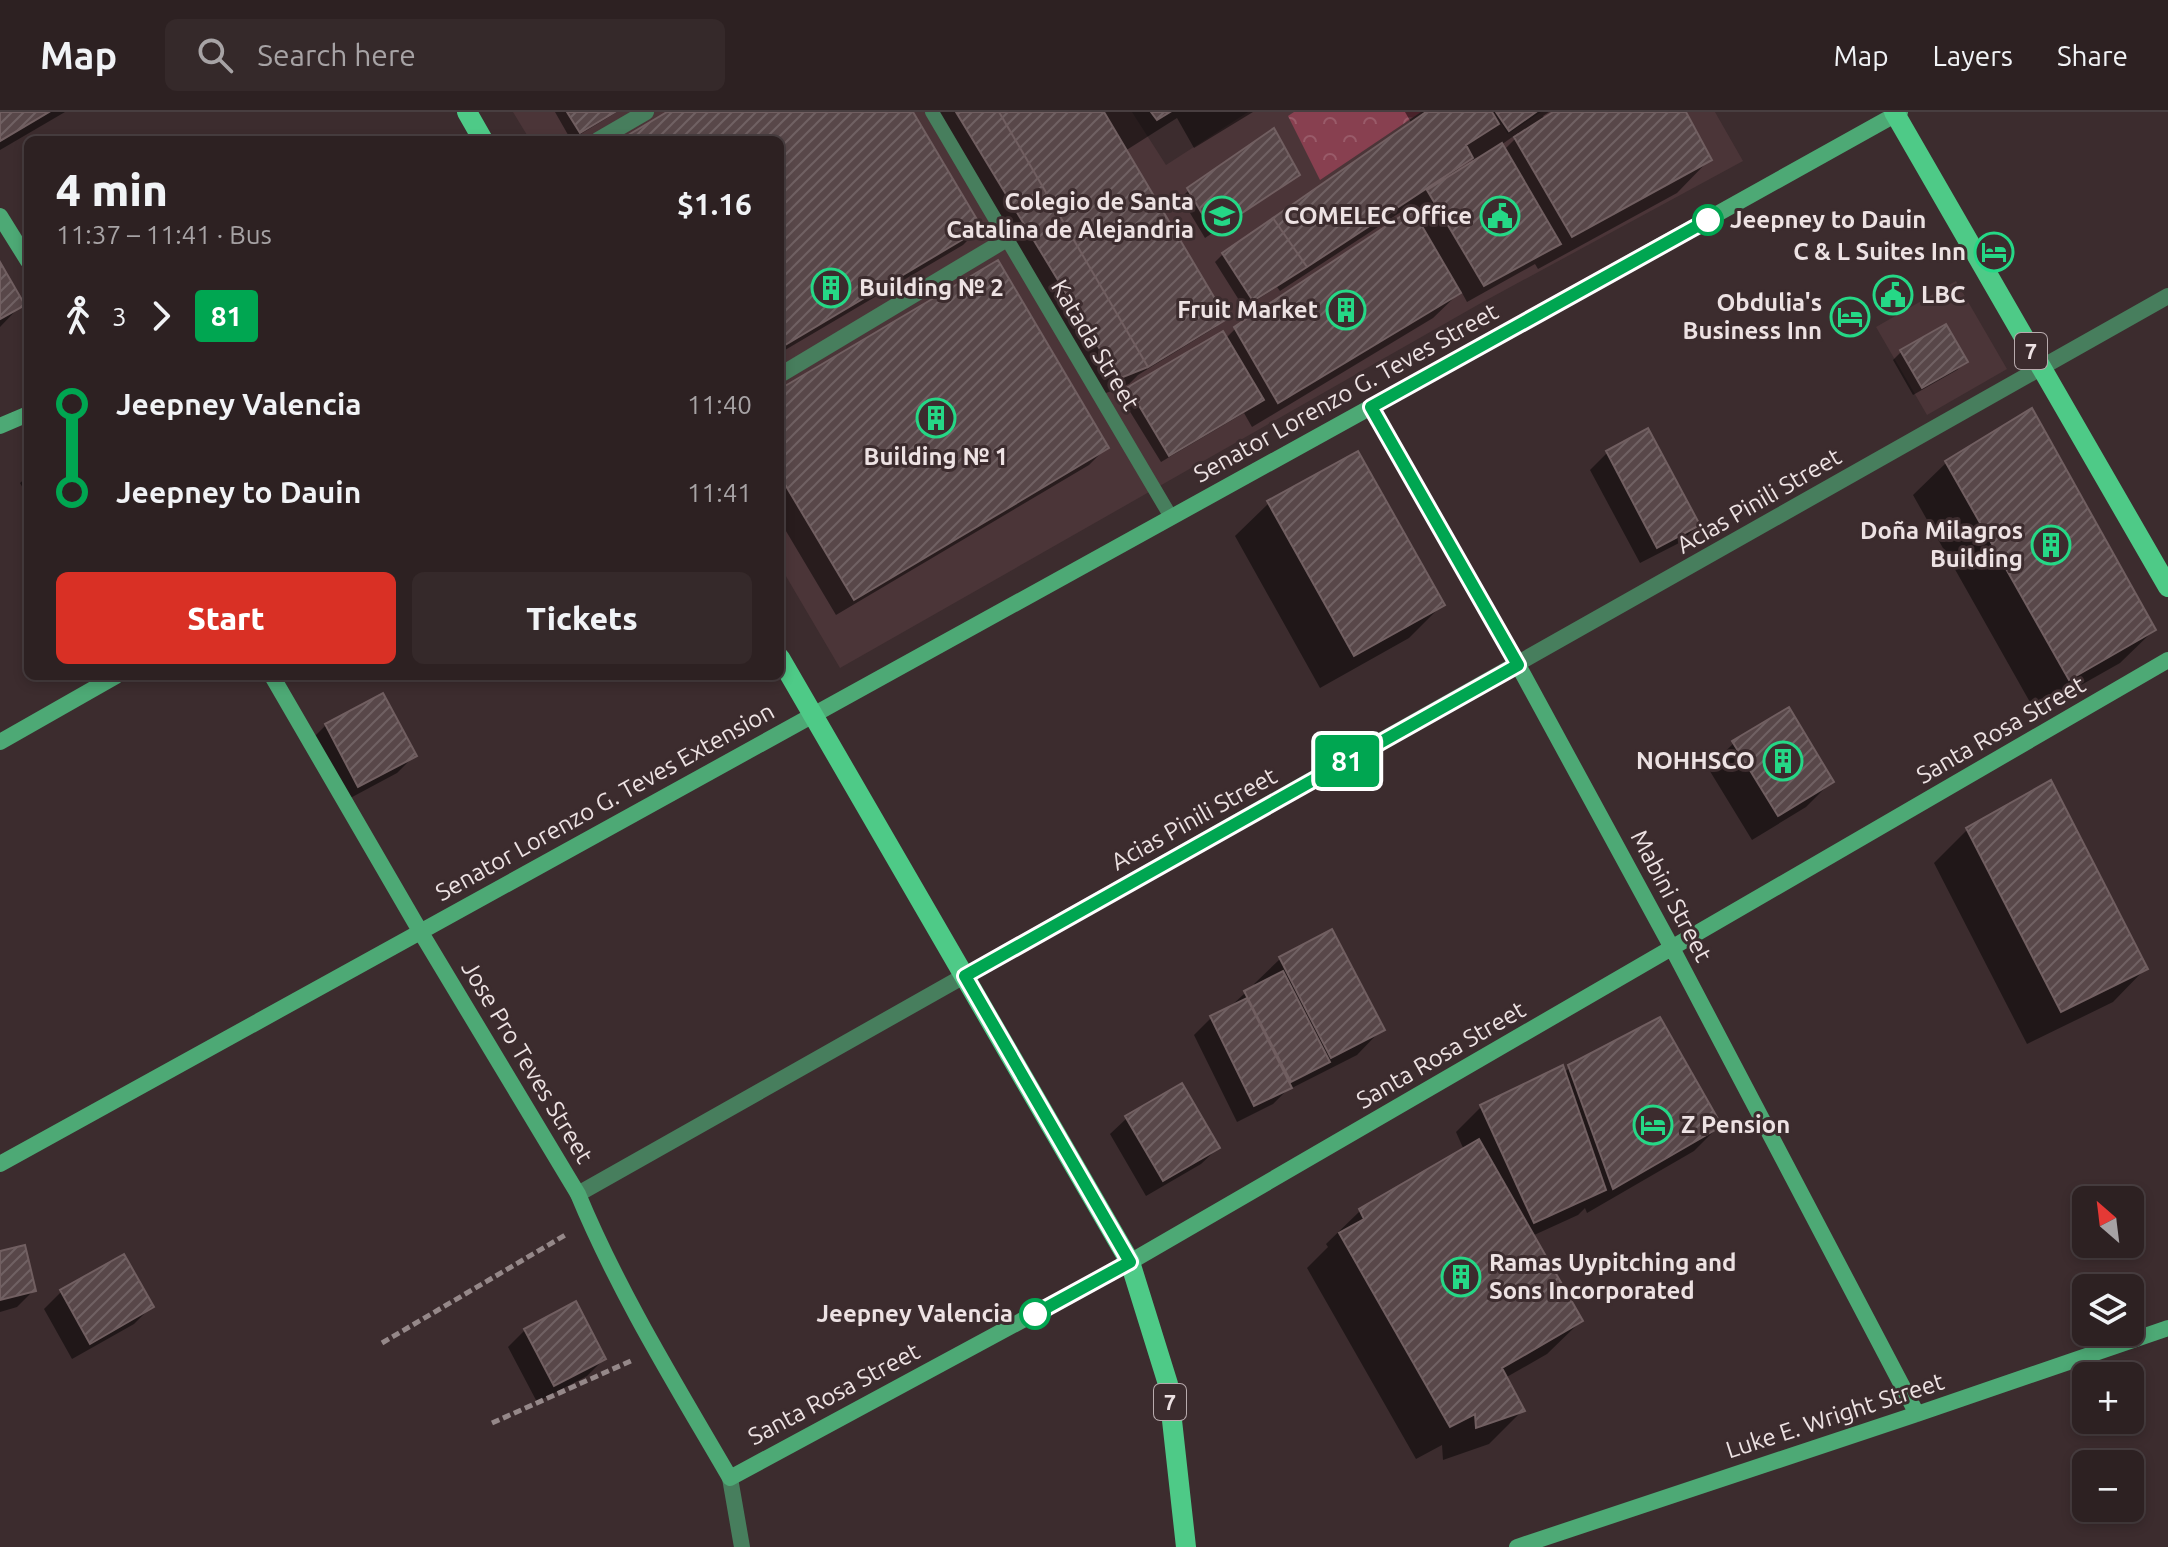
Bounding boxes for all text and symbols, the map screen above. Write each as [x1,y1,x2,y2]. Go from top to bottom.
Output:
search box [165,19,725,91]
icon: search [193,33,237,77]
text: Map [40,34,117,76]
text: Search here [257,38,416,72]
text: Map [1833,40,1889,71]
text: Layers [1933,40,2013,71]
text: Share [2057,40,2128,71]
text: 4 min [56,165,168,214]
text: $1.16 [677,187,752,221]
place label: Colegio de Santa Catalina de Alejandria [946,188,1194,243]
school or university icon: Colegio de Santa Catalina de Alejandria [1201,195,1243,237]
public building icon: COMELEC Office [1479,195,1521,237]
place label: COMELEC Office [1284,202,1472,229]
marker: Jeepney to Dauin [1693,205,1723,235]
place label: Jeepney to Dauin [1730,206,1926,233]
text: 11:37 – 11:41 · Bus [56,220,272,249]
hotel icon: C & L Suites Inn [1973,231,2015,273]
place label: C & L Suites Inn [1793,238,1966,265]
building icon: Building № 2 [810,267,852,309]
place label: Building № 2 [859,274,1004,301]
public building icon: LBC [1872,274,1914,316]
street label: Katada Street [1046,275,1145,415]
place label: LBC [1921,281,1965,308]
building icon: Fruit Market [1325,289,1367,331]
place label: Obdulia's Business Inn [1683,289,1822,344]
icon: walk [56,294,100,338]
icon: forward [139,294,183,338]
place label: Fruit Market [1177,296,1318,323]
hotel icon: Obdulia's Business Inn [1829,296,1871,338]
street label: Senator Lorenzo G. Teves Street [1189,297,1503,488]
text: 81 [211,300,242,331]
text: 3 [112,302,127,331]
road number: 7 [2015,333,2047,369]
text: Jeepney Valencia [116,387,362,421]
text: 11:40 [687,390,752,419]
building icon: Building № 1 [915,397,957,439]
street label: Acias Pinili Street [1672,442,1846,559]
place label: Building № 1 [864,443,1008,470]
text: Jeepney to Dauin [116,475,361,509]
text: 11:41 [687,478,752,507]
place label: Doña Milagros Building [1860,517,2023,572]
building icon: Doña Milagros Building [2030,524,2072,566]
button: Start [56,572,396,664]
button: Tickets [412,572,752,664]
street label: Santa Rosa Street [1912,670,2090,789]
street label: Senator Lorenzo G. Teves Extension [431,697,779,906]
line badge: 81 [1311,735,1383,787]
building icon: NOHHSCO [1762,740,1804,782]
text: 81 [1331,745,1363,776]
place label: NOHHSCO [1636,747,1755,774]
street label: Acias Pinili Street [1106,762,1282,875]
street label: Mabini Street [1625,825,1718,967]
street label: Jose Pro Teves Street [456,956,599,1168]
street label: Santa Rosa Street [1352,995,1530,1114]
hotel icon: Z Pension [1632,1104,1674,1146]
place label: Z Pension [1681,1111,1790,1138]
north arrow [2072,1186,2144,1258]
map controls [2072,1186,2144,1522]
place label: Ramas Uypitching and Sons Incorporated [1489,1249,1736,1304]
building icon: Ramas Uypitching and Sons Incorporated [1440,1256,1482,1298]
button: layers [2072,1274,2144,1346]
marker: Jeepney Valencia [1020,1299,1050,1329]
place label: Jeepney Valencia [817,1300,1013,1327]
street label: Santa Rosa Street [744,1337,925,1450]
button: + [2072,1362,2144,1434]
street label: Luke E. Wright Street [1722,1367,1948,1464]
road number: 7 [1154,1384,1186,1420]
button: − [2072,1450,2144,1522]

